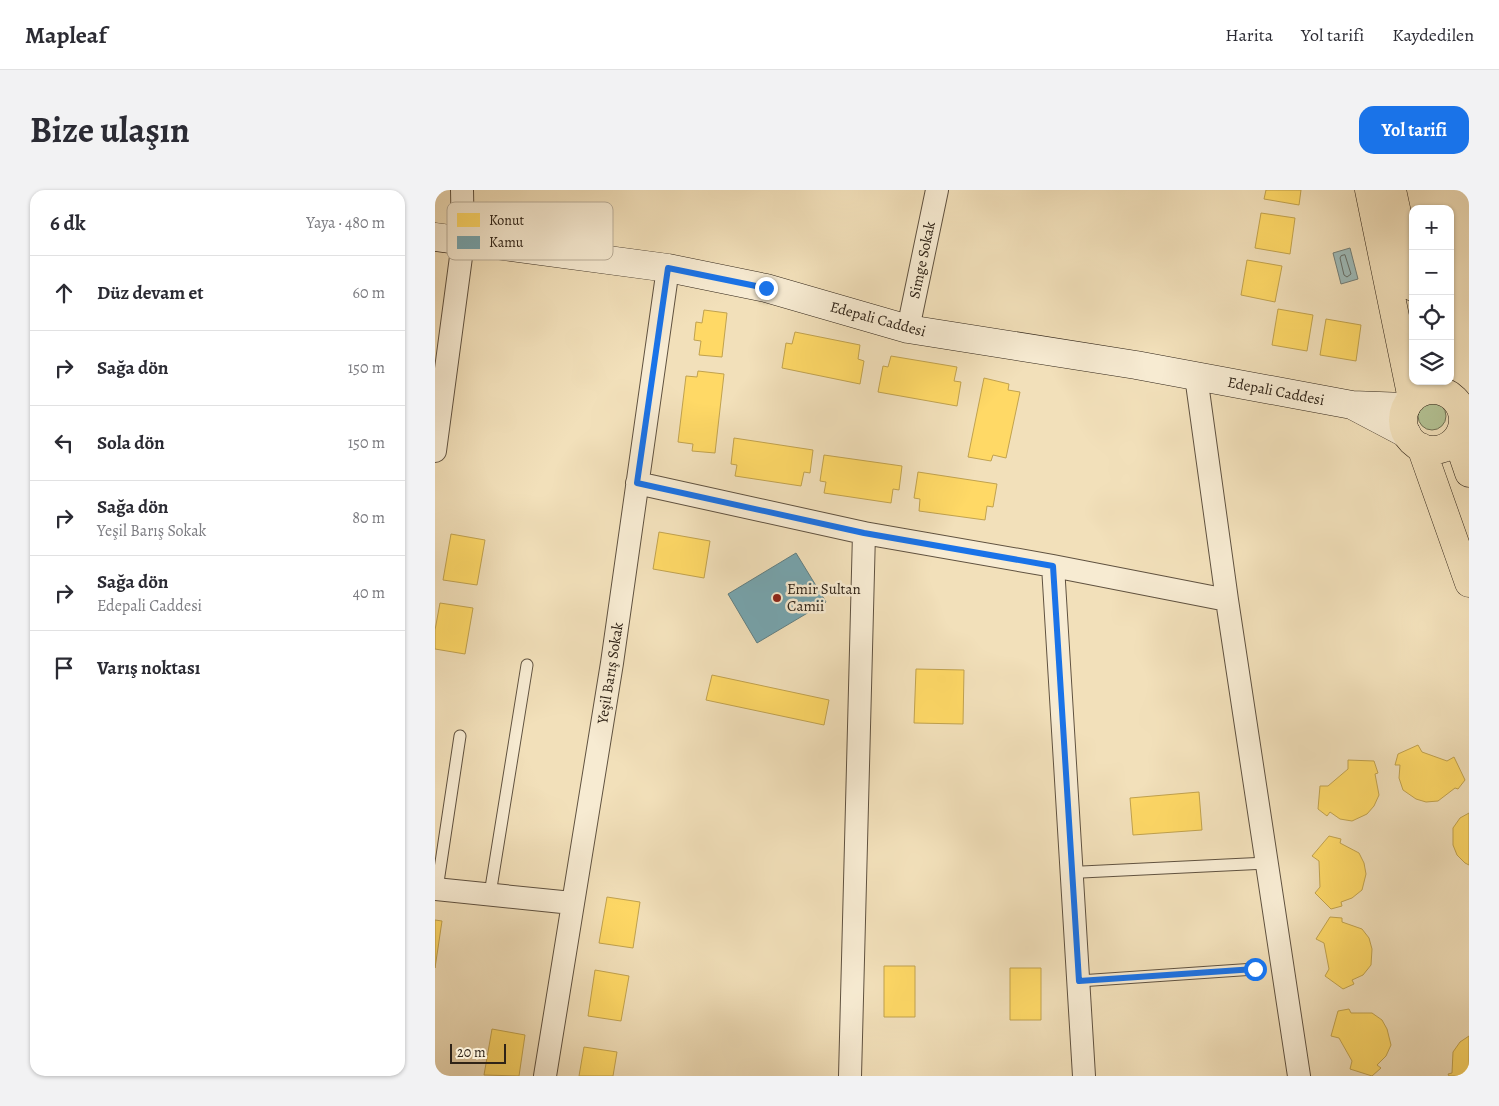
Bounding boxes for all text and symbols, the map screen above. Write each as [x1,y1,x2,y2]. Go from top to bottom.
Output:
text: Mapleaf [25,19,107,51]
text: Harita [1225,23,1273,47]
text: Yol tarifi [1301,23,1364,47]
text: Kaydedilen [1392,23,1474,47]
text: Bize ulaşın [30,106,190,154]
button: Yol tarifi [1359,106,1469,154]
legend [447,202,613,260]
map controls [1409,205,1454,385]
button: + [1409,205,1454,250]
text: 6 dk [50,209,86,237]
text: Konut [489,211,525,230]
text: Yaya · 480 m [306,212,385,234]
street label: Simge Sokak [904,219,940,300]
text: Kamu [489,233,524,252]
button: − [1409,250,1454,295]
route end [755,277,778,300]
icon: ahead [50,279,78,307]
text: Düz devam et [97,280,204,306]
text: 60 m [353,282,385,304]
button: locate [1409,295,1454,340]
street label: Edepali Caddesi [828,297,928,341]
button: layers [1409,340,1454,385]
icon: right [50,354,78,382]
text: Sağa dön [97,355,169,381]
text: 150 m [348,357,385,379]
street label: Edepali Caddesi [1226,372,1326,410]
icon: left [50,429,78,457]
text: Sola dön [97,430,165,456]
text: 150 m [348,432,385,454]
text: Sağa dön [97,494,169,520]
icon: right [50,504,78,532]
text: 80 m [352,507,385,529]
text: Yeşil Barış Sokak [97,520,207,542]
text: Sağa dön [97,569,169,595]
icon: right [50,579,78,607]
place label: Emir Sultan Camii [787,579,861,616]
text: 40 m [353,582,385,604]
marker: Emir Sultan Camii [771,592,783,604]
text: Edepali Caddesi [97,595,202,617]
street label: Yeşil Barış Sokak [592,620,628,726]
icon: arrive [50,654,78,682]
text: Varış noktası [97,655,200,681]
route start [1244,958,1267,981]
scale bar [450,1041,506,1064]
text: 20 m [457,1043,486,1062]

